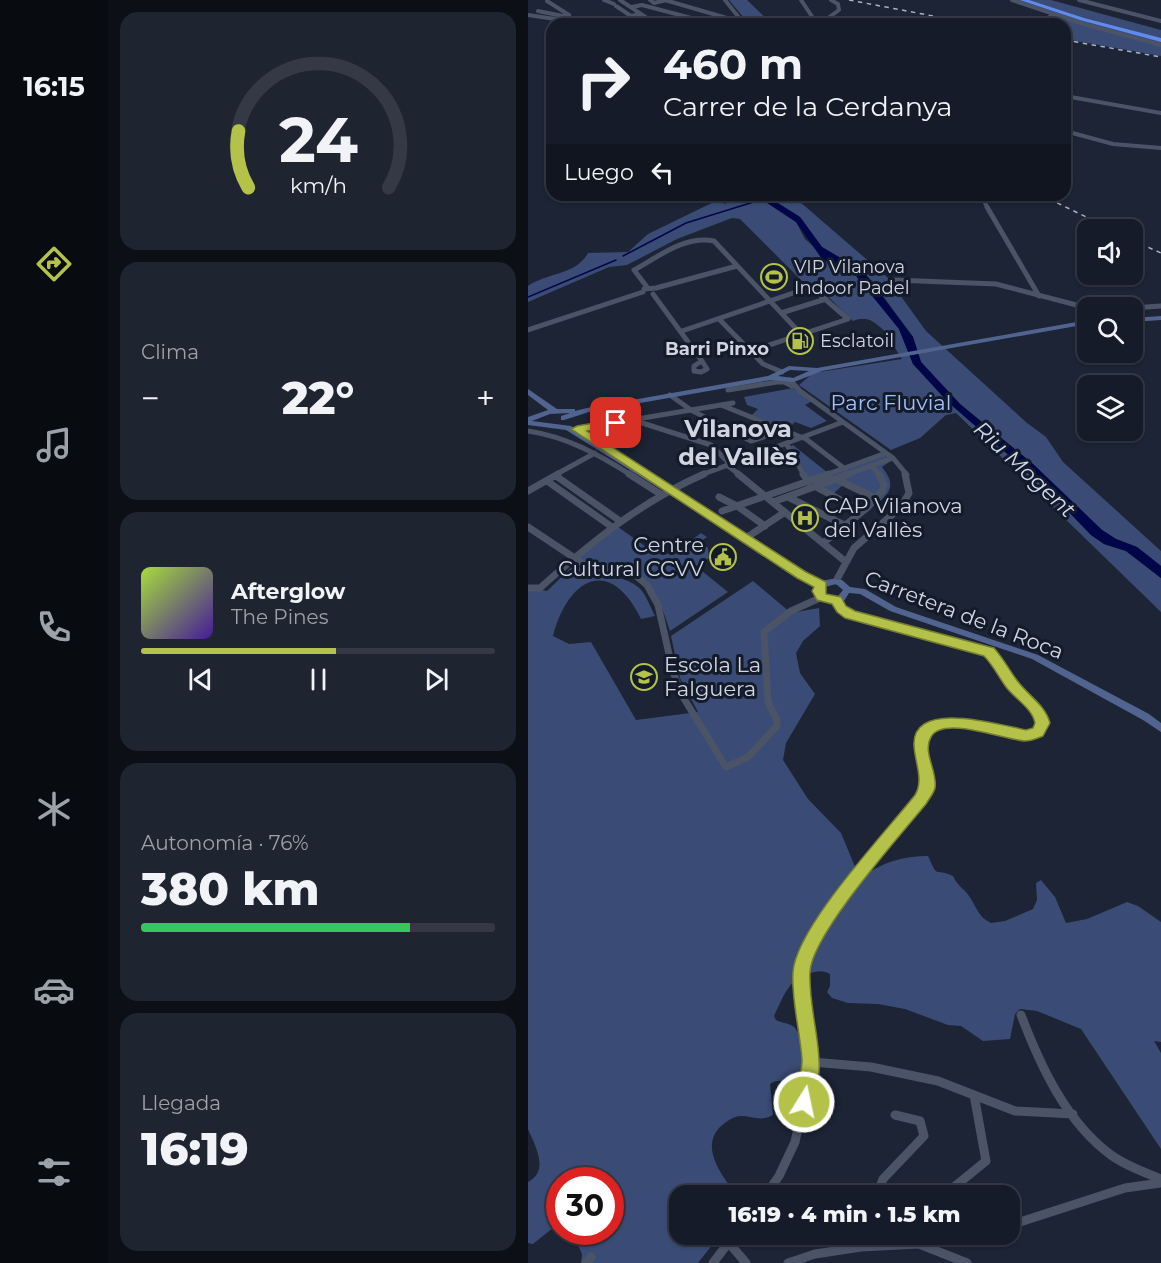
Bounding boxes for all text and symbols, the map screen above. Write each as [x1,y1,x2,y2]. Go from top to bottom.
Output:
text: 460 m [663,38,803,90]
icon: right [564,42,642,120]
text: 16:15 [23,70,85,103]
text: Carrer de la Cerdanya [663,90,952,123]
text: 24 [278,102,358,178]
icon: left [646,156,679,189]
text: Luego [564,159,634,186]
text: km/h [289,172,347,198]
map controls [1077,219,1143,441]
button: sound [1077,219,1143,285]
icon: directions [33,243,75,285]
place label: VIP Vilanova Indoor Padel [794,256,910,299]
sports icon: VIP Vilanova Indoor Padel [759,262,789,292]
button: search [1077,297,1143,363]
fuel station icon: Esclatoil [785,326,815,356]
place label: Esclatoil [820,330,894,352]
district label: Barri Pinxo [665,338,769,360]
text: Clima [141,340,199,364]
text: 22° [282,370,354,425]
button: layers [1077,375,1143,441]
text: − [141,378,160,418]
text: + [476,378,495,418]
park label: Parc Fluvial [831,390,951,415]
pin [590,397,641,448]
icon: arrive [599,406,632,439]
district label: Vilanova del Vallès [678,414,798,471]
water label: Riu Mogent [968,415,1081,523]
icon: music [33,424,75,466]
place label: CAP Vilanova del Vallès [824,493,963,542]
hospital icon: CAP Vilanova del Vallès [790,503,820,533]
place label: Centre Cultural CCVV [558,532,704,581]
public building icon: Centre Cultural CCVV [708,542,738,572]
street label: Carretera de la Roca [861,565,1067,664]
text: Afterglow [231,578,345,605]
text: The Pines [231,605,328,629]
icon: phone [33,606,75,648]
place label: Escola La Falguera [664,652,761,701]
school or university icon: Escola La Falguera [629,662,659,692]
icon: previous [184,663,217,696]
icon: pause [302,663,335,696]
icon: next [420,663,453,696]
icon: climate [33,788,75,830]
text: Autonomía · 76% [141,831,309,855]
text: 380 km [141,861,320,916]
icon: car [33,969,75,1011]
position arrow [772,1070,836,1134]
text: Llegada [141,1091,221,1115]
text: 16:19 [141,1121,249,1176]
icon: filters [33,1151,75,1193]
speed limit sign: 30 [546,1167,624,1245]
text: 16:19 · 4 min · 1.5 km [728,1201,961,1228]

